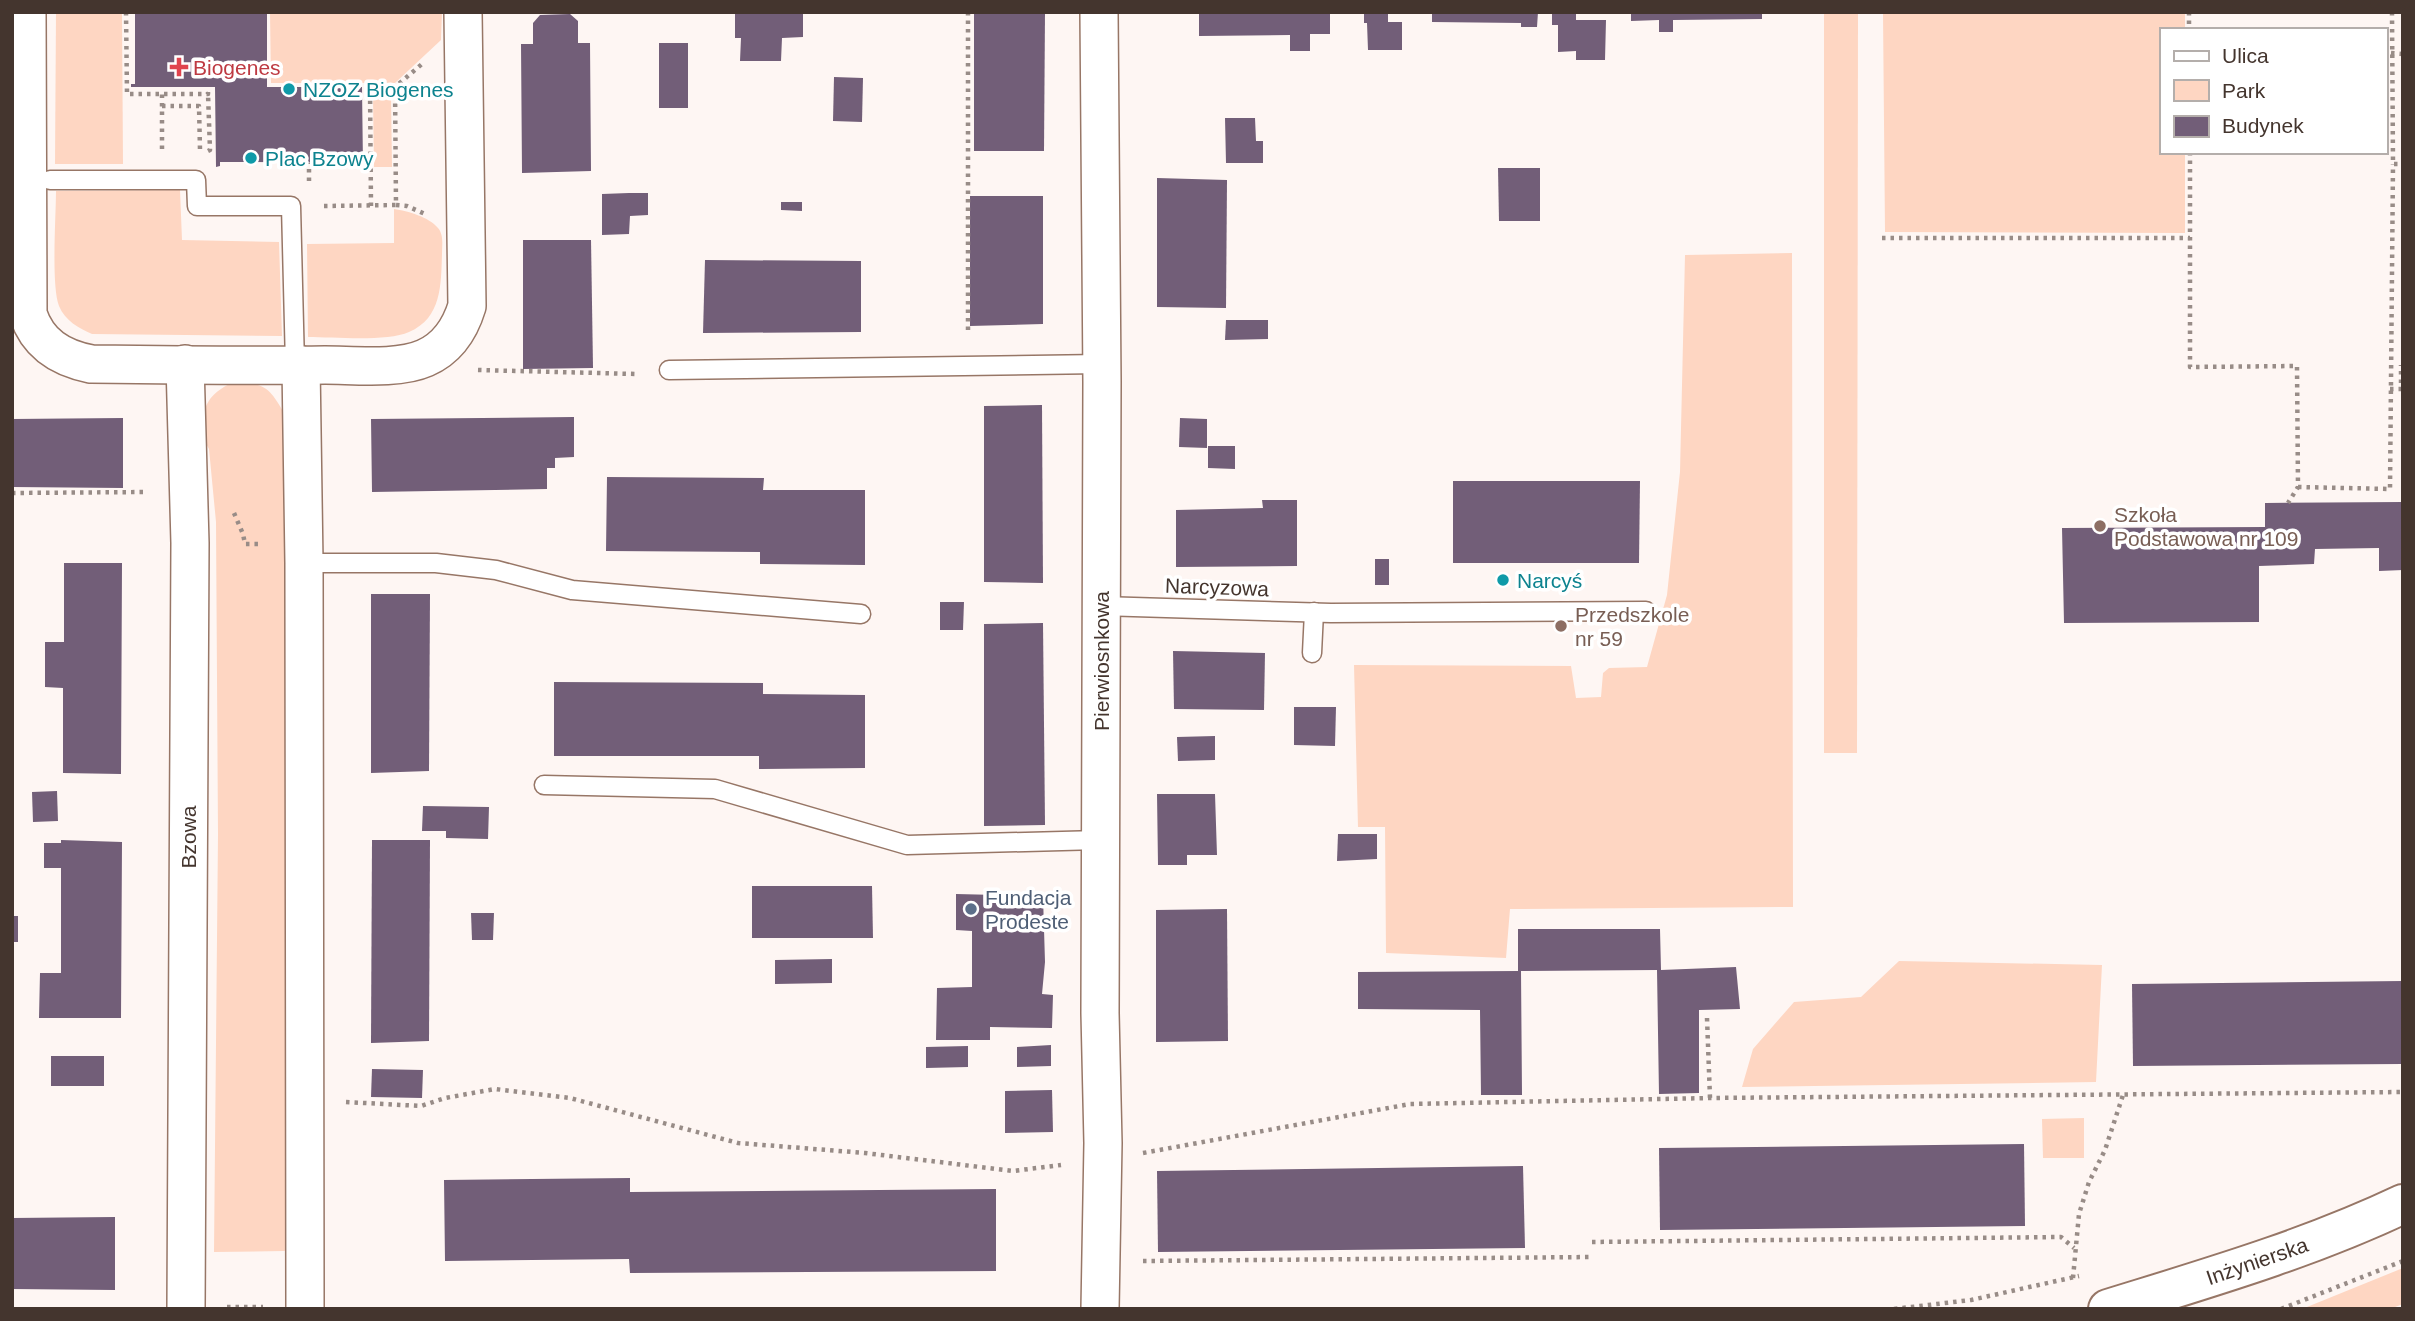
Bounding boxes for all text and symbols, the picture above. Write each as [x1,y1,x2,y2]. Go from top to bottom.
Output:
legend [2160,28,2387,154]
text: Ulica [2222,44,2269,67]
place label: Biogenes [193,56,281,79]
marker: Biogenes [171,59,187,75]
place label: NZOZ Biogenes [303,78,454,101]
text: Park [2222,79,2266,102]
marker: NZOZ Biogenes [281,81,297,97]
text: Budynek [2222,114,2304,137]
place label: Plac Bzowy [265,147,374,170]
marker: Plac Bzowy [243,150,259,166]
place label: Szkoła Podstawowa nr 109 [2114,503,2298,550]
marker: Szkoła Podstawowa nr 109 [2092,518,2108,534]
place label: Narcyś [1517,569,1582,592]
marker: Narcyś [1495,572,1511,588]
street label: Narcyzowa [1165,574,1270,600]
street label: Pierwiosnkowa [1090,591,1113,731]
place label: Przedszkole nr 59 [1575,603,1689,650]
marker: Przedszkole nr 59 [1553,618,1569,634]
street label: Bzowa [177,805,200,869]
place label: Fundacja Prodeste [985,886,1072,933]
marker: Fundacja Prodeste [963,901,979,917]
street label: Inżynierska [2203,1233,2311,1289]

